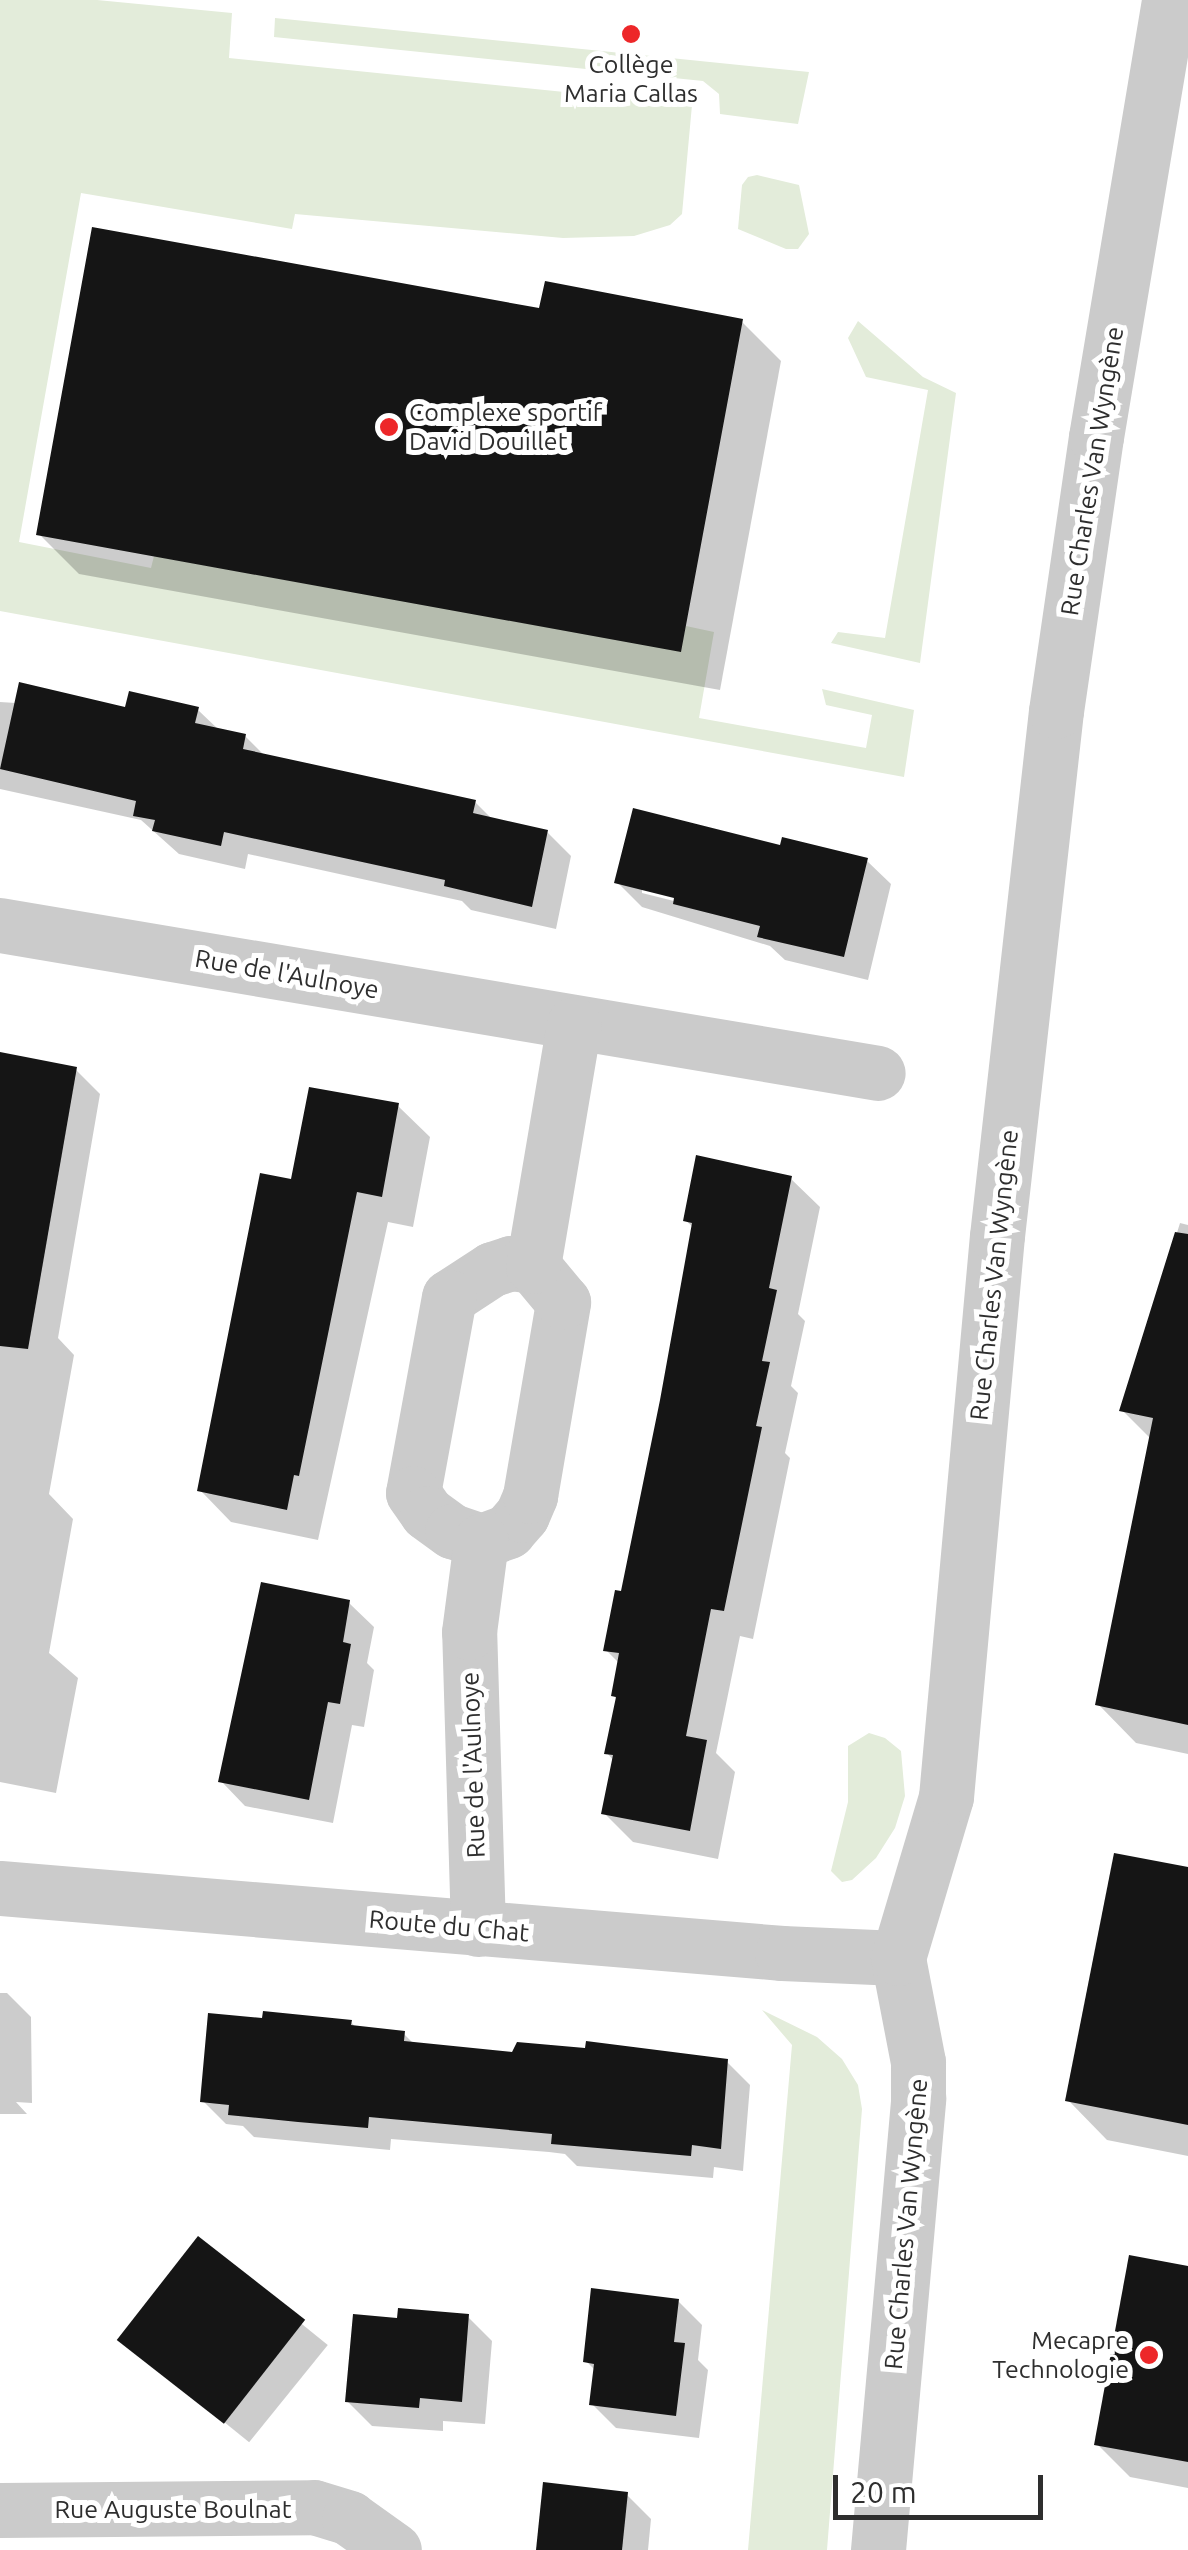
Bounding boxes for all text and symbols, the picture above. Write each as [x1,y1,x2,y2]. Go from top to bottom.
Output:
marker: Collège Maria Callas [620,23,642,45]
place label: Collège Maria Callas [564,50,698,109]
street label: Rue Charles Van Wyngène [1054,324,1130,618]
place label: Complexe sportif David Douillet [409,398,602,457]
marker: Complexe sportif David Douillet [378,416,400,438]
street label: Rue de l'Aulnoye [193,943,381,1005]
street label: Rue Charles Van Wyngène [964,1128,1024,1422]
street label: Rue de l'Aulnoye [455,1671,491,1859]
street label: Route du Chat [368,1904,530,1948]
street label: Rue Charles Van Wyngène [878,2077,934,2371]
place label: Mecapre Technologie [992,2326,1129,2385]
marker: Mecapre Technologie [1138,2344,1160,2366]
scale bar [838,2455,1048,2517]
text: 20 m [850,2475,917,2509]
street label: Rue Auguste Boulnat [55,2494,291,2524]

